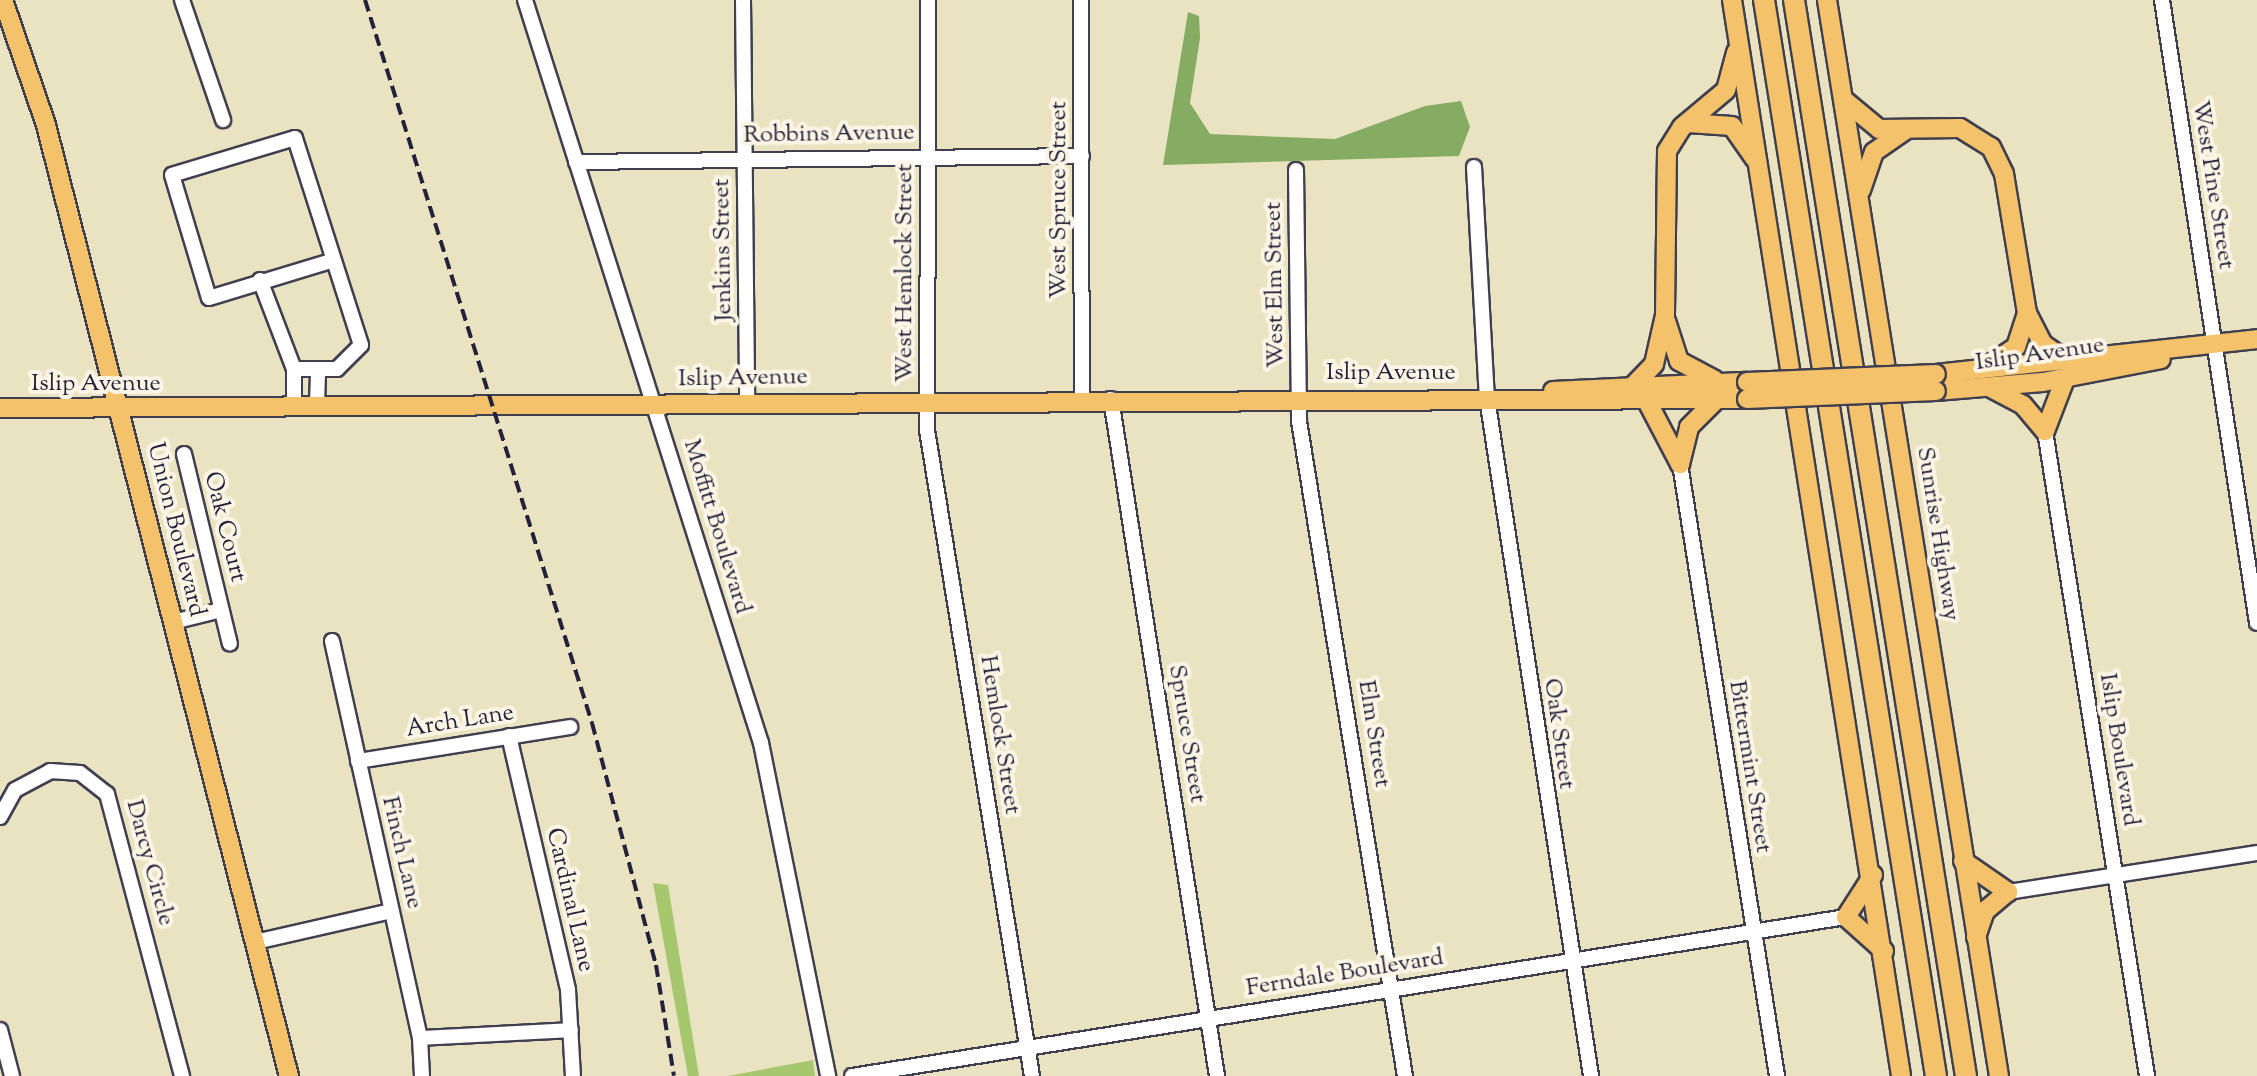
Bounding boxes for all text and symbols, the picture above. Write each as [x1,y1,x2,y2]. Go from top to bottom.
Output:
street label: West Pine Street [2184,99,2240,271]
street label: West Spruce Street [1046,101,1074,299]
street label: Robbins Avenue [743,119,915,151]
street label: West Hemlock Street [892,164,920,382]
street label: Jenkins Street [708,178,740,322]
street label: West Elm Street [1260,202,1292,368]
street label: Islip Avenue [1974,332,2106,378]
street label: Islip Avenue [1326,360,1456,388]
street label: Islip Avenue [678,363,808,395]
street label: Islip Avenue [31,371,161,399]
street label: Moffitt Boulevard [676,436,756,618]
street label: Union Boulevard [139,440,211,620]
street label: Sunrise Highway [1909,445,1965,623]
street label: Oak Court [196,469,252,585]
street label: Hemlock Street [972,653,1026,817]
street label: Spruce Street [1161,663,1211,805]
street label: Islip Boulevard [2092,672,2144,828]
street label: Oak Street [1536,677,1580,791]
street label: Elm Street [1350,678,1396,790]
street label: Bittermint Street [1721,679,1777,855]
street label: Arch Lane [404,699,516,745]
street label: Finch Lane [374,794,428,912]
street label: Darcy Circle [118,797,180,929]
street label: Cardinal Lane [538,825,600,975]
street label: Ferndale Boulevard [1244,944,1446,1004]

